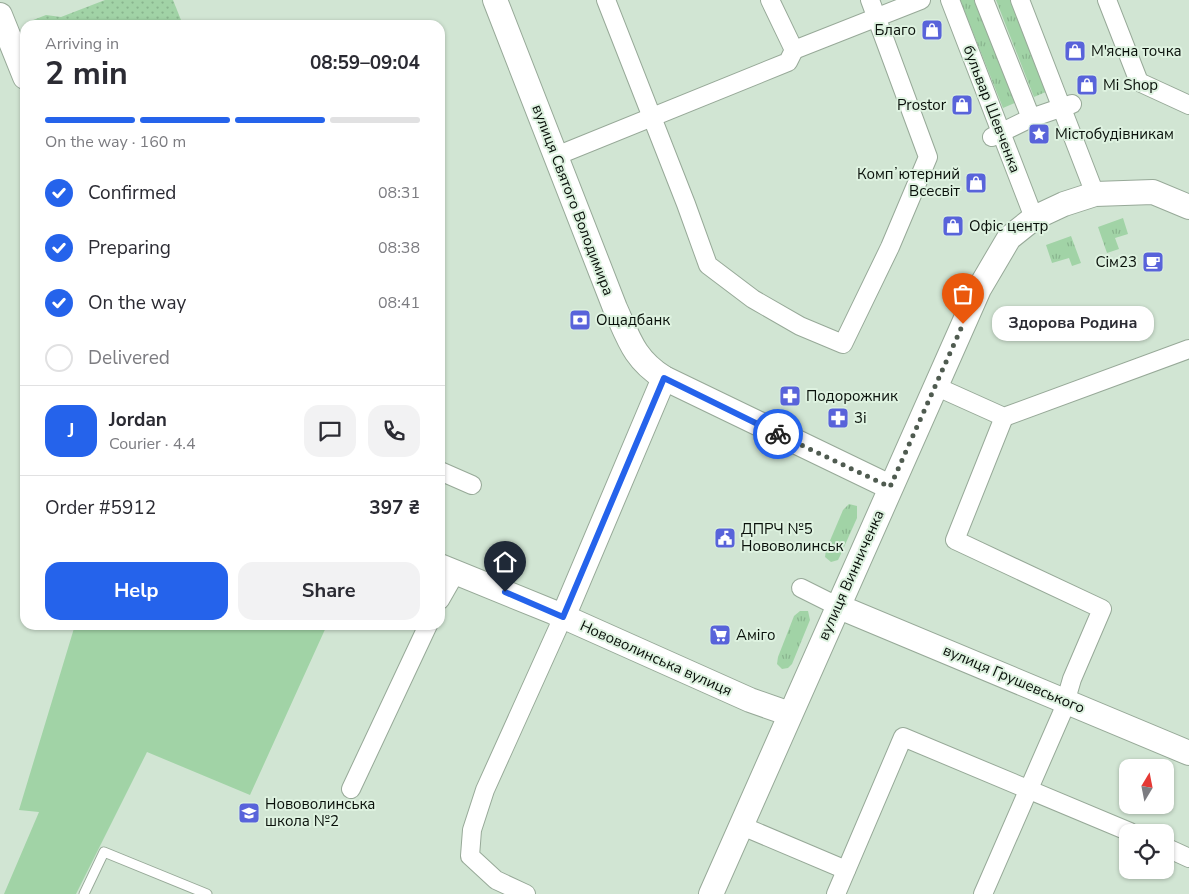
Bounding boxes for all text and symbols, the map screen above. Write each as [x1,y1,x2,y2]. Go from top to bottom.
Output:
shop icon: Благо [920,18,944,42]
place label: Благо [874,20,916,40]
text: Arriving in [45,33,119,55]
shop icon: М'ясна точка [1063,39,1087,63]
place label: М'ясна точка [1091,41,1182,61]
street label: бульвар Шевченка [958,42,1026,176]
text: 08:59–09:04 [310,50,420,76]
text: 2 min [45,52,128,95]
shop icon: Mi Shop [1075,73,1099,97]
place label: Mi Shop [1103,75,1158,95]
shop icon: Prostor [950,93,974,117]
place label: Prostor [897,95,947,115]
street label: вулиця Святого Володимира [527,102,619,298]
place icon: Містобудівникам [1027,122,1051,146]
place label: Містобудівникам [1055,124,1174,144]
text: On the way · 160 m [45,131,186,153]
place label: Компʼютерний Всесвіт [857,164,960,201]
shop icon: Компʼютерний Всесвіт [964,171,988,195]
icon: check [45,179,73,207]
text: Confirmed [88,180,176,206]
text: 08:31 [378,182,420,204]
shop icon: Офіс центр [941,214,965,238]
place label: Офіс центр [969,216,1049,236]
icon: check [45,234,73,262]
text: Preparing [88,235,171,261]
text: 08:38 [378,237,420,259]
cafe icon: Сім23 [1141,250,1165,274]
place label: Сім23 [1095,252,1137,272]
pin [942,273,984,324]
icon: bag [949,280,977,308]
icon: check [45,289,73,317]
text: On the way [88,290,186,316]
text: 08:41 [378,292,420,314]
callout: Здорова Родина [993,306,1156,342]
bank icon: Ощадбанк [568,308,592,332]
place label: Ощадбанк [596,310,670,330]
text: Здорова Родина [1009,312,1137,334]
text: Delivered [88,345,170,371]
pharmacy icon: Подорожник [778,384,802,408]
place label: Подорожник [806,386,898,406]
button: chat [304,405,356,457]
button: phone [368,405,420,457]
pharmacy icon: 3і [826,406,850,430]
text: Jordan [109,407,167,433]
place label: 3і [854,408,867,428]
courier [753,409,803,459]
text: J [68,418,74,444]
icon: bike [764,420,792,448]
text: Courier · 4.4 [109,433,195,455]
text: Order #5912 [45,495,156,521]
text: 397 ₴ [369,495,420,521]
street label: вулиця Винниченка [813,507,889,643]
place label: ДПРЧ №5 Нововолинськ [741,519,843,556]
public building icon: ДПРЧ №5 Нововолинськ [713,526,737,550]
pin [484,541,526,592]
icon: home [491,548,519,576]
button: Help [45,562,228,620]
button: Share [238,562,420,620]
street label: Нововолинська вулиця [577,615,735,701]
supermarket icon: Аміго [708,623,732,647]
place label: Аміго [736,625,775,645]
street label: вулиця Грушевського [940,640,1088,718]
north arrow [1119,759,1174,814]
map controls [1119,759,1174,879]
place label: Нововолинська школа №2 [265,794,375,831]
school or university icon: Нововолинська школа №2 [237,801,261,825]
button: locate [1119,824,1174,879]

